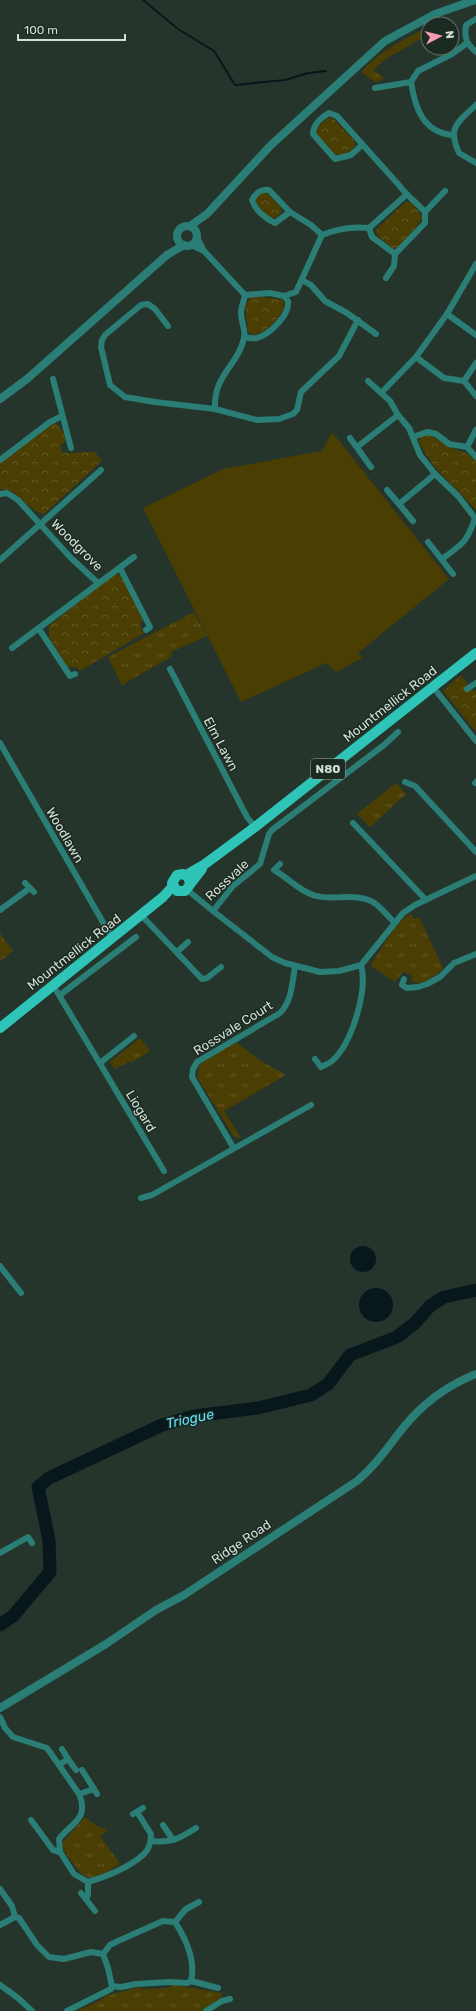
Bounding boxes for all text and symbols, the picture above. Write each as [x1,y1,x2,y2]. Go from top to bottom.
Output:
scale bar [18,16,125,42]
north arrow [420,16,460,56]
text: 100 m [24,23,58,37]
text: N [442,30,456,40]
street label: Woodgrove [47,516,106,575]
street label: Mountmellick Road [340,663,440,745]
street label: Elm Lawn [201,715,241,773]
road number: N80 [311,759,345,779]
street label: Woodlawn [43,805,87,865]
street label: Rossvale [202,856,252,904]
street label: Mountmellick Road [24,911,124,993]
street label: Rossvale Court [191,998,275,1058]
street label: Liogard [122,1088,159,1135]
water label: Triogue [165,1406,216,1432]
street label: Ridge Road [208,1517,274,1568]

